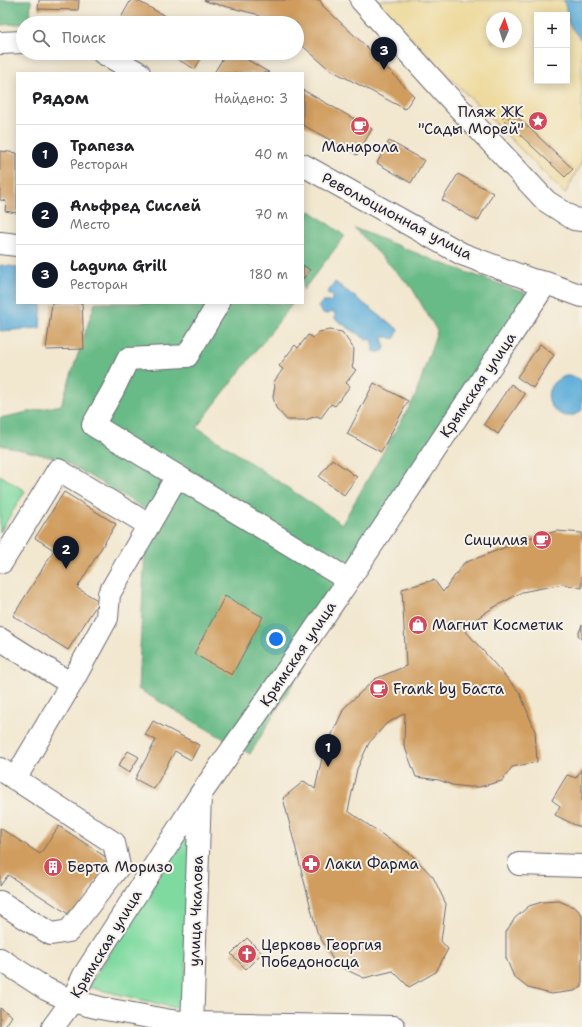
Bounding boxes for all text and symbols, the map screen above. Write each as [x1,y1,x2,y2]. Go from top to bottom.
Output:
north arrow [486,12,522,48]
map controls [534,12,570,84]
button: + [534,12,570,48]
search box [16,16,304,60]
icon: search [30,27,52,49]
text: Поиск [62,28,106,48]
pin: 3 [371,37,397,70]
button: − [534,48,570,84]
text: Рядом [32,87,89,109]
text: Найдено: 3 [214,90,288,107]
place label: Пляж ЖК "Сады Морей" [418,102,524,139]
place icon: Пляж ЖК "Сады Морей" [527,110,549,132]
cafe icon: Манарола [349,115,371,137]
text: Трапеза [70,136,134,156]
place label: Манарола [321,137,399,157]
text: 1 [42,146,48,163]
text: 40 m [254,146,288,163]
text: Ресторан [70,156,128,173]
street label: Революционная улица [318,168,476,265]
text: Альфред Сислей [70,196,201,216]
text: 2 [40,206,50,223]
text: 70 m [254,206,288,223]
text: Место [70,216,110,233]
text: Laguna Grill [70,256,167,276]
text: 3 [40,266,50,283]
text: 180 m [249,266,288,283]
text: Ресторан [70,276,128,293]
street label: Крымская улица [435,328,521,442]
cafe icon: Сицилия [531,529,553,551]
place label: Сицилия [464,530,528,550]
pin: 2 [53,536,79,569]
street label: Крымская улица [255,597,341,711]
shop icon: Магнит Косметик [407,614,429,636]
place label: Магнит Косметик [432,615,563,635]
your location [266,629,286,649]
cafe icon: Frank by Баста [368,678,390,700]
place label: Frank by Баста [393,679,505,699]
pin: 1 [315,734,341,767]
pharmacy icon: Лаки Фарма [300,853,322,875]
street label: улица Чкалова [184,854,208,967]
place label: Лаки Фарма [325,854,419,874]
building icon: Берта Моризо [42,856,64,878]
place label: Берта Моризо [67,857,173,877]
street label: Крымская улица [66,886,147,1002]
place label: Церковь Георгия Победоносца [261,935,382,972]
church icon: Церковь Георгия Победоносца [236,943,258,965]

